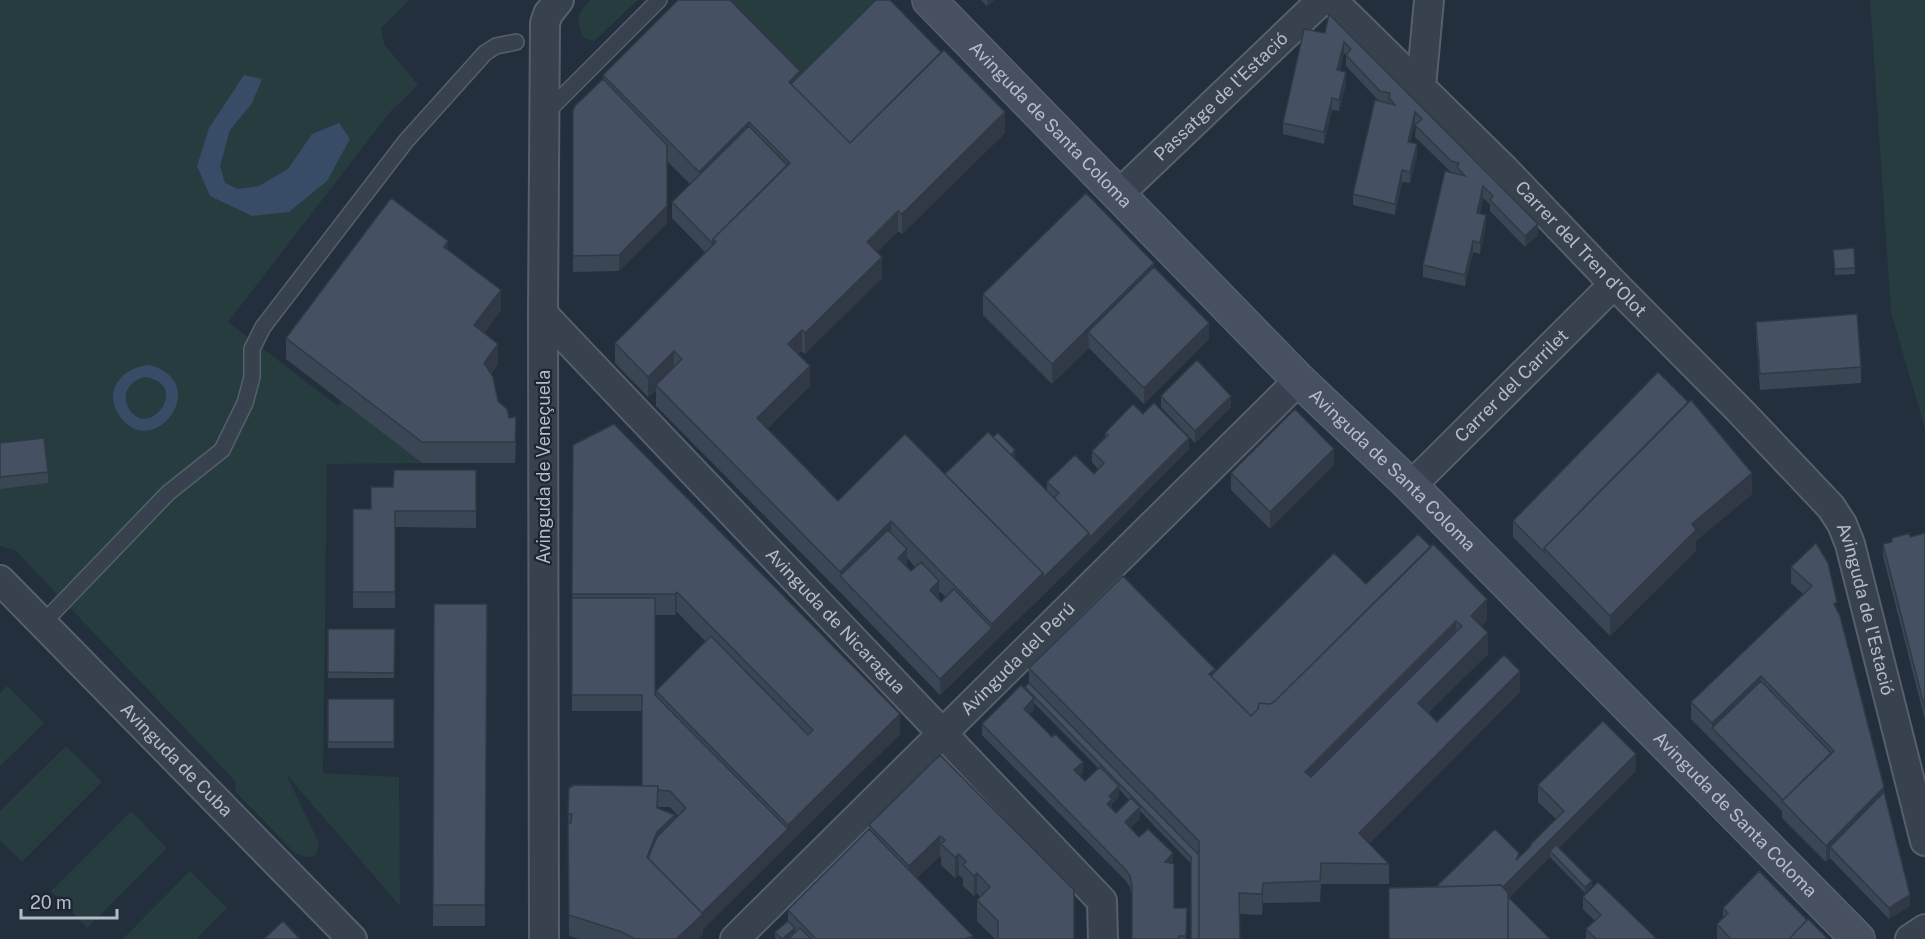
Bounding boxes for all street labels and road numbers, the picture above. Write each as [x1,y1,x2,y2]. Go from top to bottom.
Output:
street label: Passatge de l'Estació [1149,28,1292,165]
street label: Avinguda de Santa Coloma [965,37,1136,212]
street label: Carrer del Tren d'Olot [1511,176,1651,321]
street label: Carrer del Carrilet [1450,325,1572,446]
street label: Avinguda de Veneçuela [533,370,554,564]
street label: Avinguda de Santa Coloma [1305,384,1480,555]
street label: Avinguda de l'Estació [1833,519,1899,697]
street label: Avinguda de Nicaragua [762,544,910,698]
street label: Avinguda del Perú [956,598,1079,719]
street label: Avinguda de Cuba [116,698,237,821]
street label: Avinguda de Santa Coloma [1649,727,1822,901]

